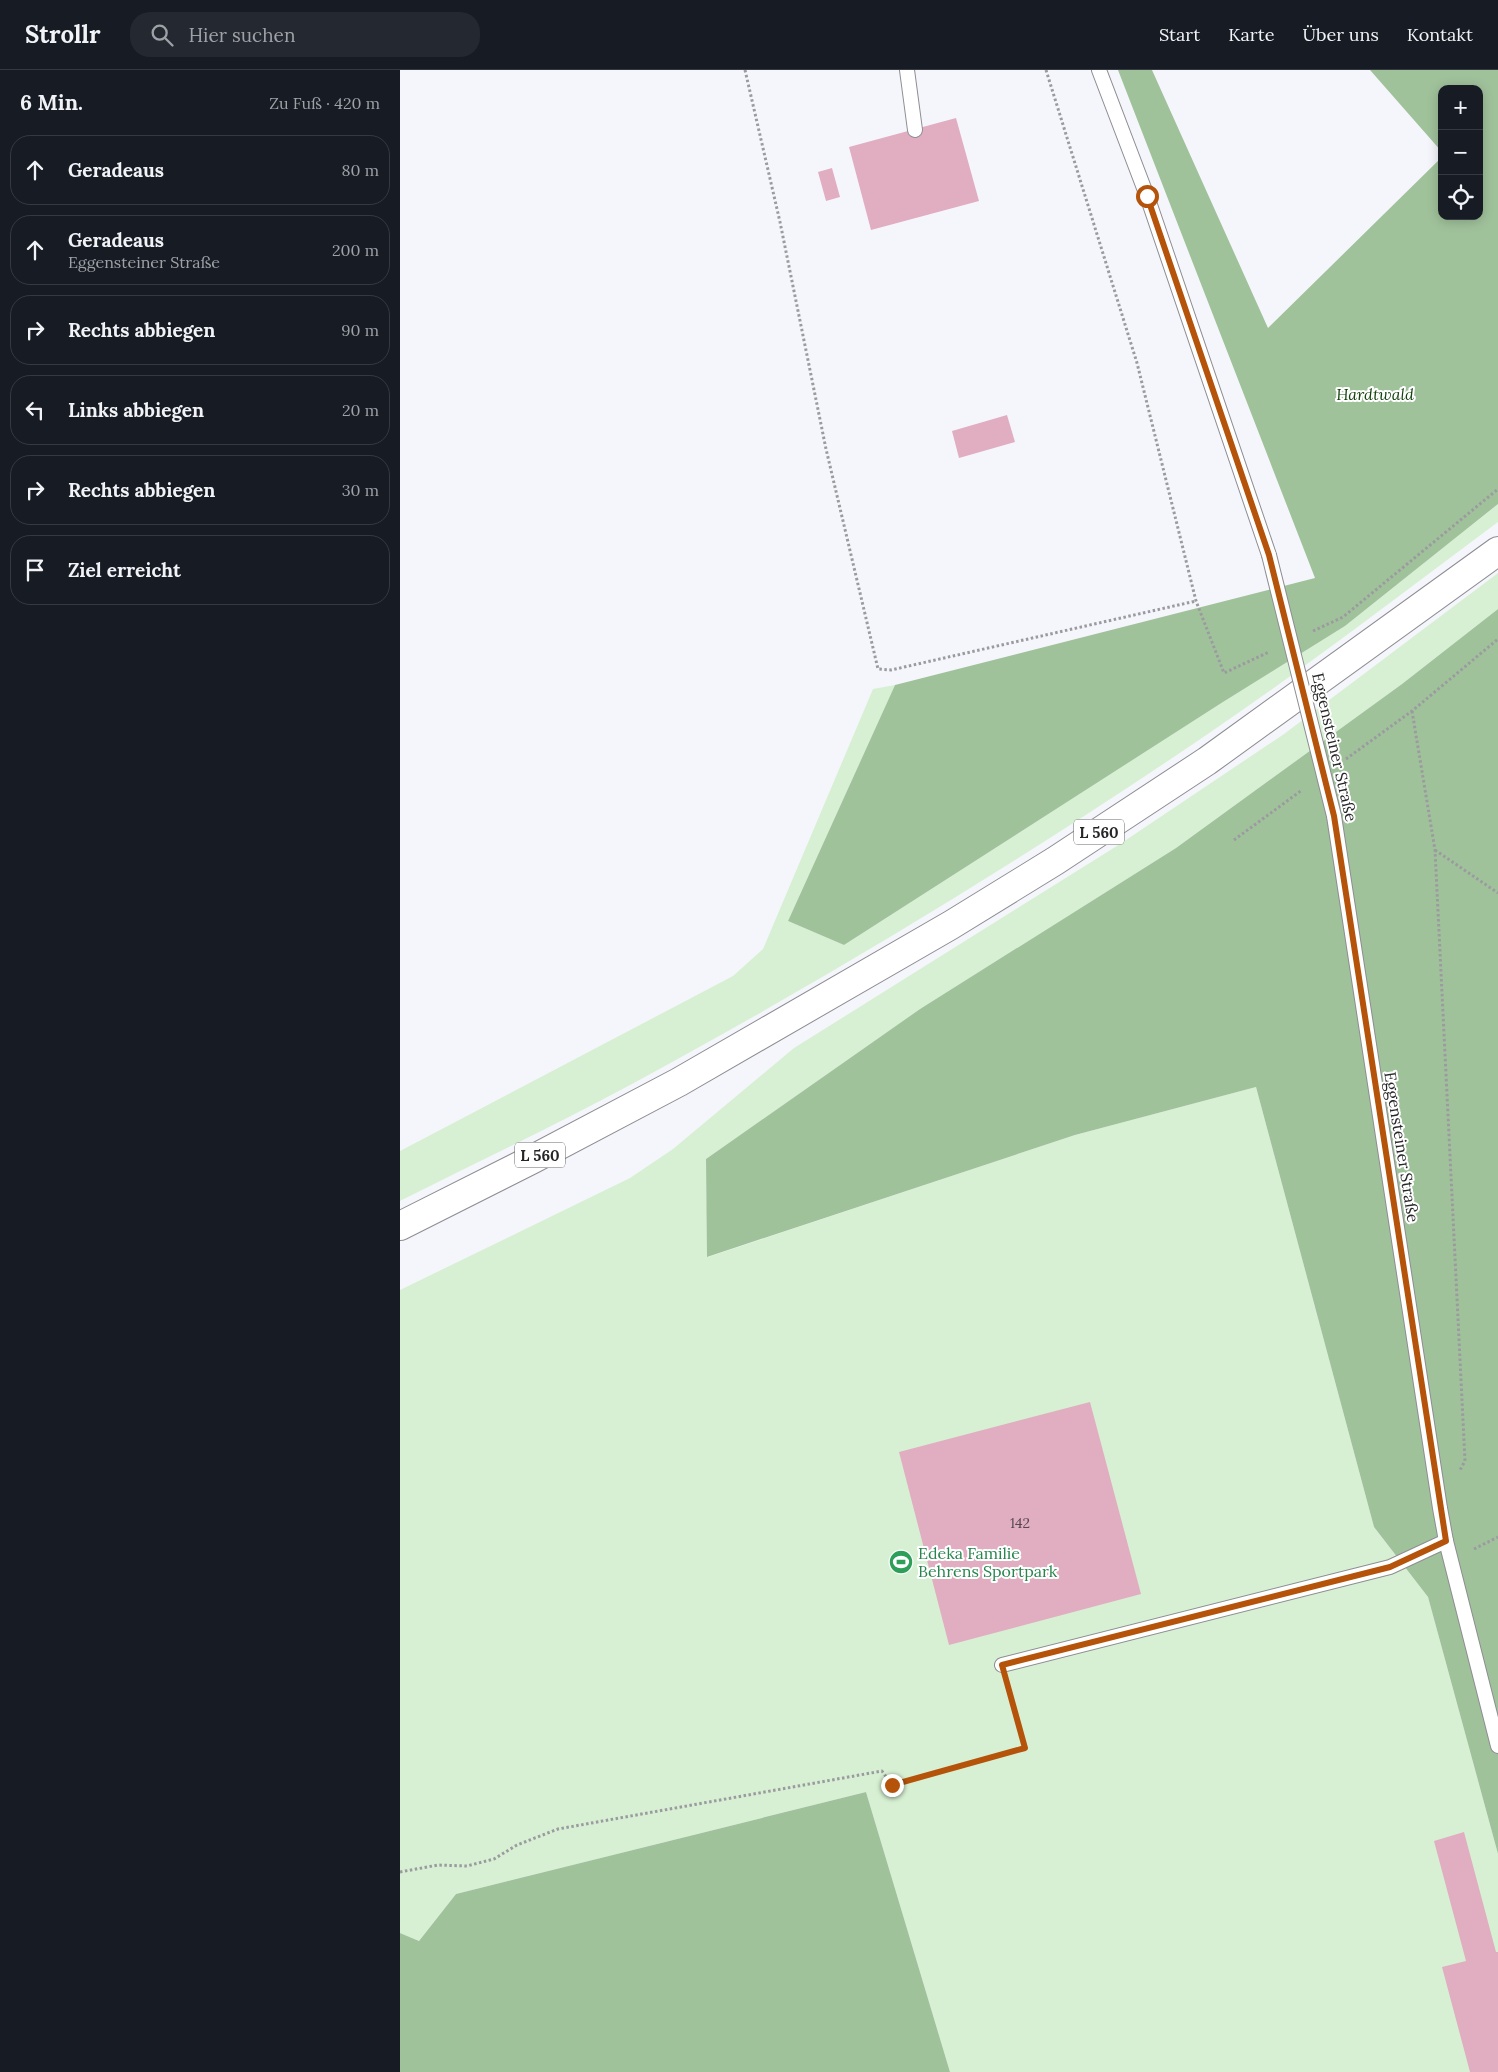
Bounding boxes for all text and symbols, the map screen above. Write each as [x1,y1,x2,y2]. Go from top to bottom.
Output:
search box [130,12,480,57]
text: Strollr [25,19,100,50]
icon: search [148,21,176,49]
text: Hier suchen [188,23,295,47]
text: Start [1159,23,1200,46]
text: Karte [1228,23,1274,46]
text: Über uns [1302,23,1379,46]
text: Kontakt [1407,23,1473,46]
map controls [1438,85,1483,220]
button: + [1438,85,1483,130]
text: 6 Min. [20,89,83,116]
text: Zu Fuß · 420 m [269,93,380,113]
button: − [1438,130,1483,175]
icon: ahead [21,156,49,184]
text: Geradeaus [68,158,164,182]
text: 80 m [342,160,379,180]
button: locate [1438,175,1483,220]
route start [1136,185,1159,208]
text: Geradeaus [68,228,164,252]
icon: ahead [21,236,49,264]
text: 200 m [332,240,379,260]
text: Eggensteiner Straße [68,252,220,272]
icon: right [21,316,49,344]
text: Rechts abbiegen [68,318,215,342]
text: 90 m [341,320,379,340]
park label: Hardtwald [1336,384,1414,404]
icon: left [21,396,49,424]
text: Links abbiegen [68,398,204,422]
text: 20 m [342,400,379,420]
icon: right [21,476,49,504]
text: Rechts abbiegen [68,478,215,502]
text: 30 m [342,480,379,500]
icon: arrive [21,556,49,584]
text: Ziel erreicht [68,558,181,582]
street label: Eggensteiner Straße [1308,671,1362,824]
road number: L 560 [1074,820,1124,844]
street label: Eggensteiner Straße [1380,1070,1424,1224]
road number: L 560 [515,1142,565,1168]
house number: 142 [1010,1514,1030,1532]
place label: Edeka Familie Behrens Sportpark [918,1543,1058,1581]
sports icon: Edeka Familie Behrens Sportpark [888,1549,914,1575]
route end [881,1774,904,1797]

